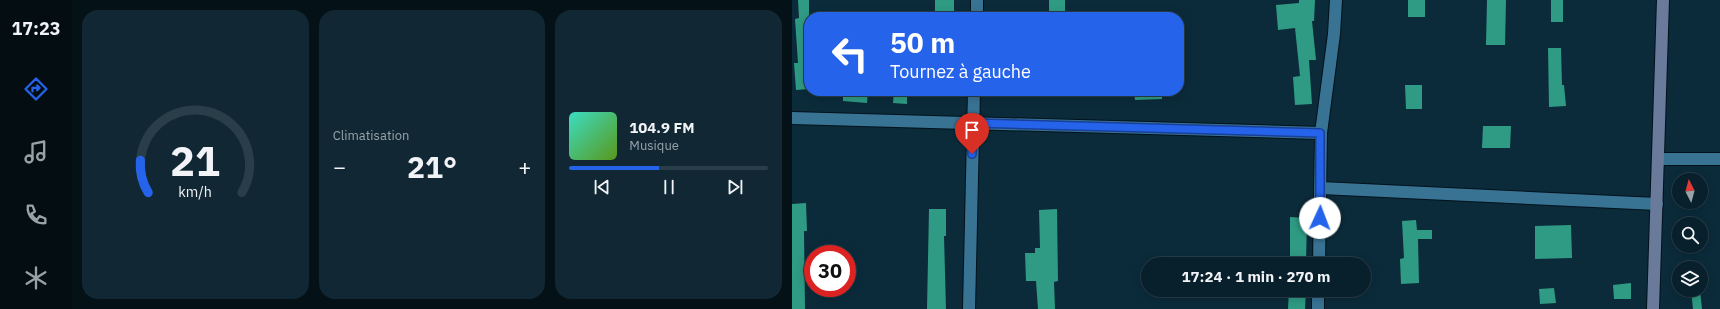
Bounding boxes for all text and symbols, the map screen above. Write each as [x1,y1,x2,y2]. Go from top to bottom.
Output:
text: 17:23 [11,17,61,40]
text: 50 m [890,24,955,61]
icon: left [824,28,876,80]
text: Tournez à gauche [890,60,1031,83]
icon: directions [22,75,50,103]
pin [955,113,989,154]
text: 104.9 FM [629,118,695,137]
icon: arrive [961,119,983,141]
text: Climatisation [333,127,409,144]
text: 21 [170,132,220,186]
text: Musique [629,137,679,154]
icon: music [22,138,50,166]
text: 21° [407,147,457,186]
text: − [333,152,346,181]
text: + [518,152,531,181]
north arrow [1672,173,1708,209]
map controls [1672,173,1708,297]
icon: previous [591,176,613,198]
icon: pause [658,176,680,198]
icon: next [724,176,746,198]
text: km/h [179,181,212,200]
position arrow [1299,197,1341,239]
icon: phone [22,201,50,229]
button: search [1672,217,1708,253]
speed limit sign: 30 [804,245,856,297]
button: layers [1672,261,1708,297]
icon: climate [22,264,50,292]
text: 17:24 · 1 min · 270 m [1182,267,1330,286]

